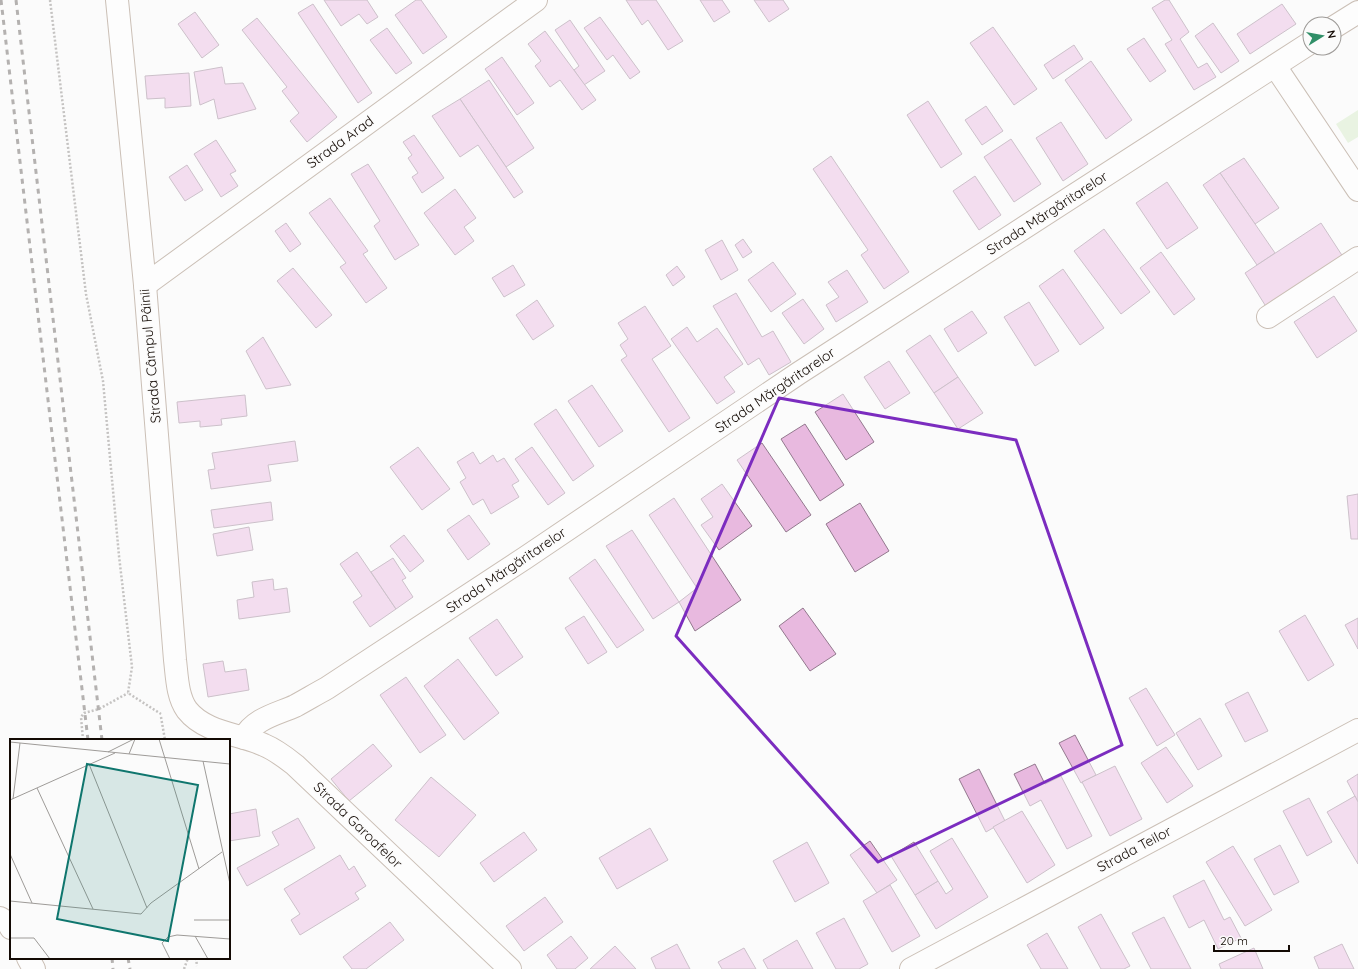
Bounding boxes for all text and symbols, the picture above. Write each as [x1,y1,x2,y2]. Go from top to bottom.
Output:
north arrow [1302,16,1342,56]
text: N [1324,29,1339,39]
street label: Strada Arad [303,112,377,172]
street label: Strada Mărgăritarelor [983,167,1112,259]
street label: Strada Câmpul Pâinii [135,288,165,424]
street label: Strada Mărgăritarelor [712,343,839,437]
street label: Strada Mărgăritarelor [443,523,570,617]
inset map [10,739,230,959]
street label: Strada Garoafelor [310,778,407,872]
street label: Strada Teilor [1094,822,1175,876]
scale bar [1214,927,1289,953]
text: 20 m [1220,933,1248,948]

